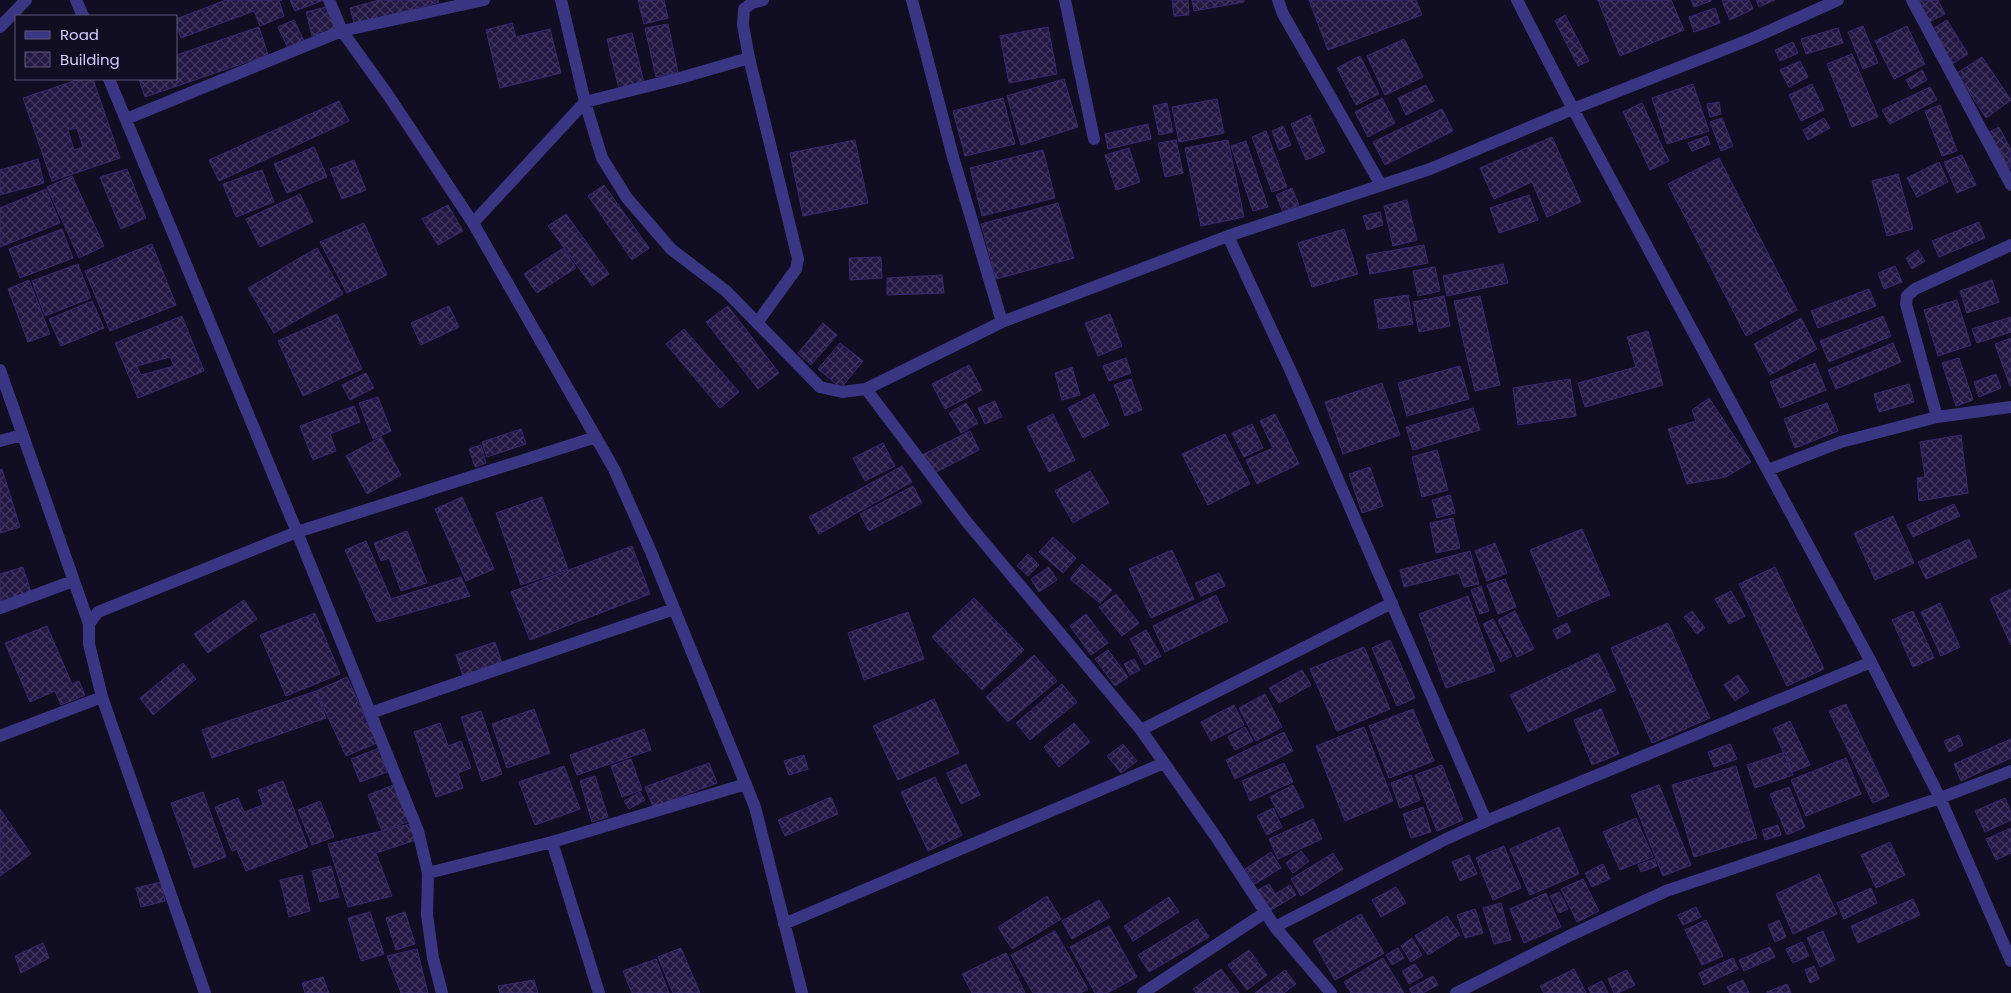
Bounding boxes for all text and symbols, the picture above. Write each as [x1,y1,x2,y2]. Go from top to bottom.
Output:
legend [15,15,178,80]
text: Road [60,24,99,45]
text: Building [60,49,120,70]

